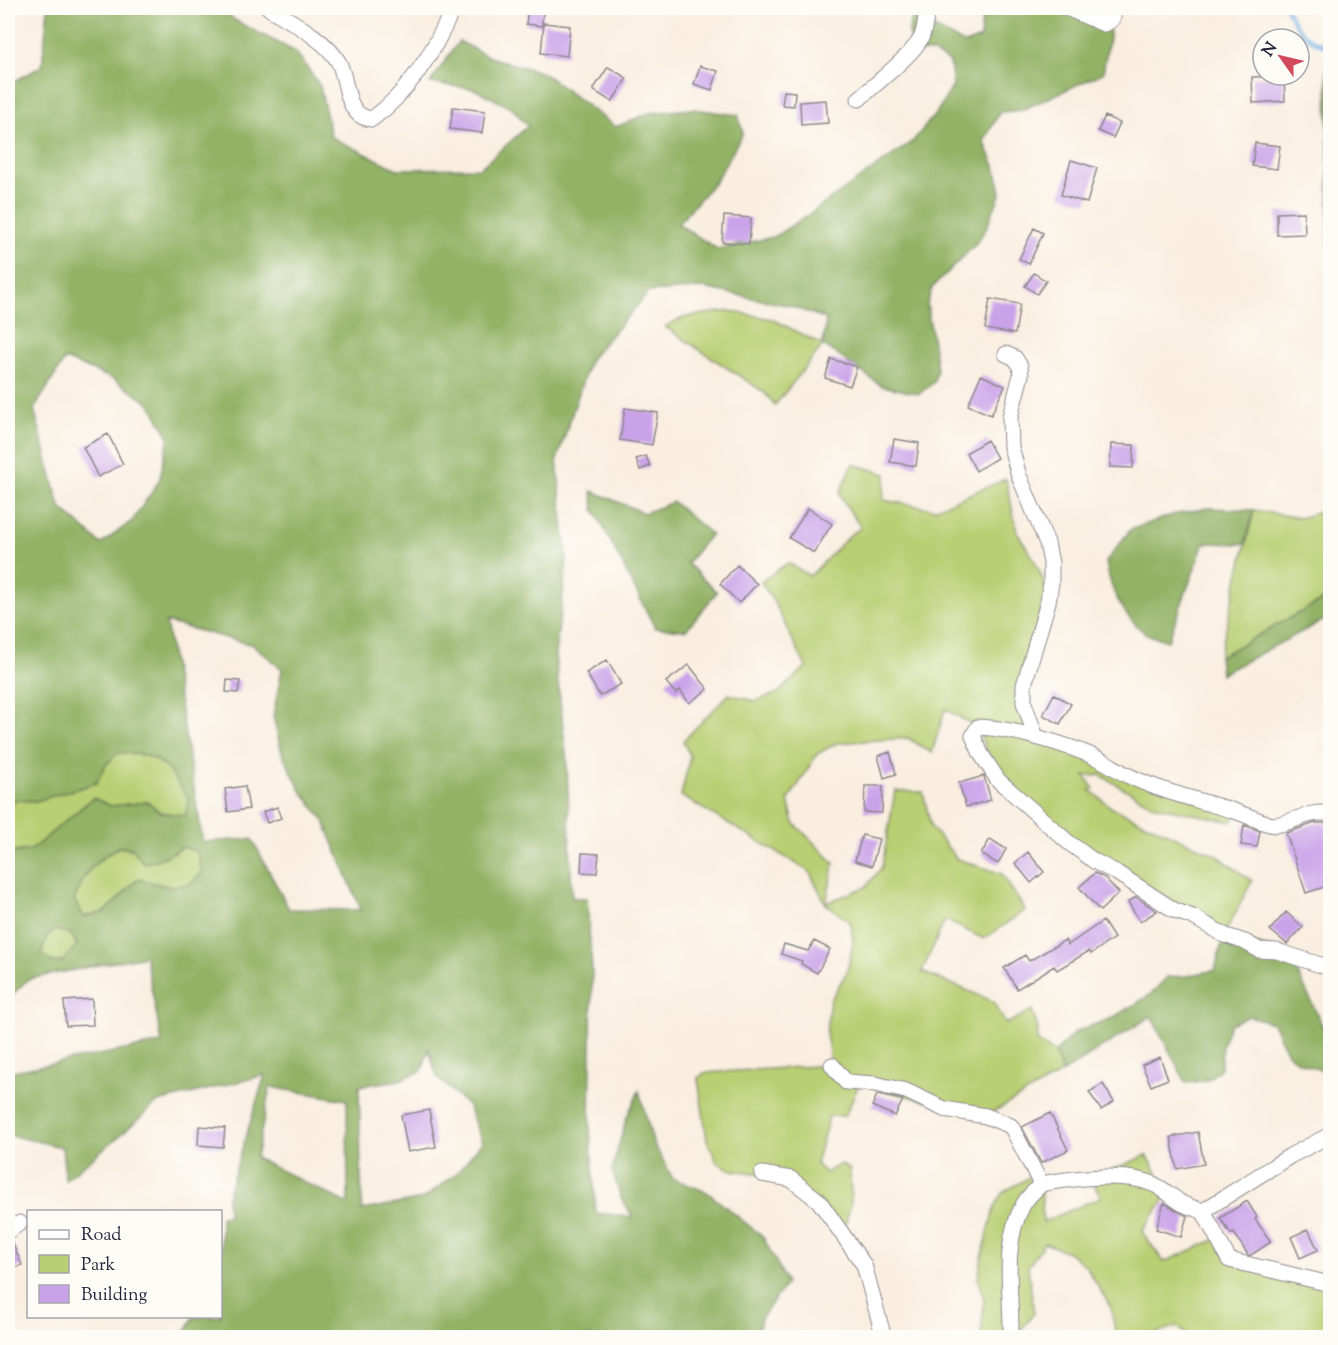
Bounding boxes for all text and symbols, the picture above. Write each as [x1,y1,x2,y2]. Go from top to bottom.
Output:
north arrow [1251,27,1311,87]
text: N [1258,38,1284,62]
legend [27,1210,222,1318]
text: Road [81,1223,121,1249]
text: Park [81,1253,116,1279]
text: Building [81,1283,147,1309]

